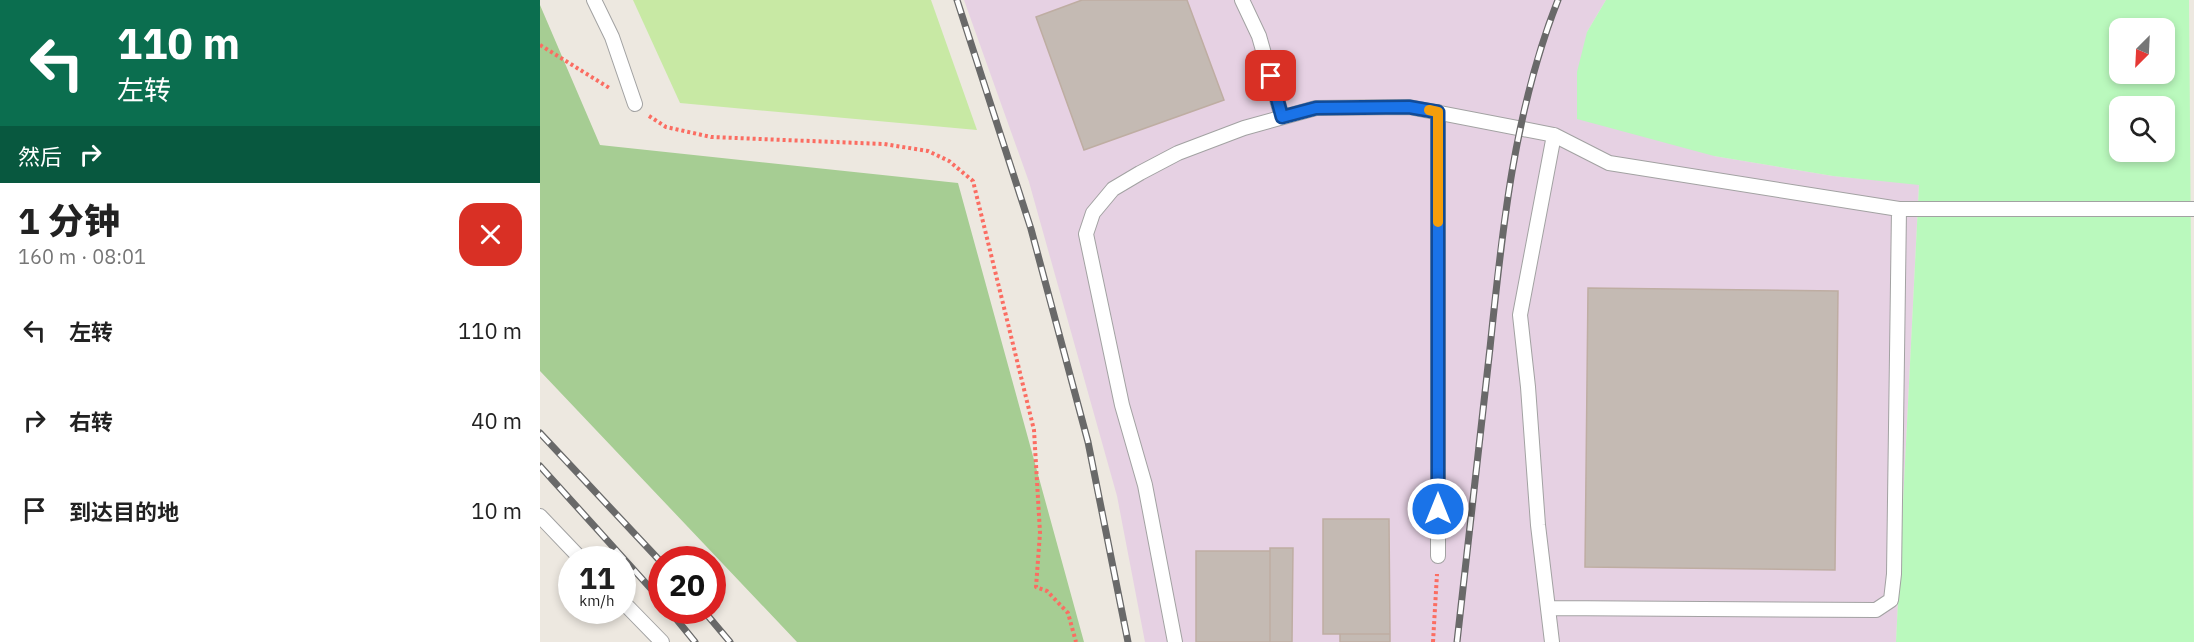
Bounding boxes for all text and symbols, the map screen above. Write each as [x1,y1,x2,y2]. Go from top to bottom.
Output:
text: 110 m [117,16,240,71]
north arrow [2109,18,2175,84]
map controls [2109,18,2175,162]
icon: left [18,24,96,102]
pin [1245,50,1296,101]
icon: arrive [1254,59,1287,92]
text: 左转 [117,72,171,107]
button: search [2109,96,2175,162]
icon: right [74,138,107,171]
text: 然后 [18,142,62,171]
text: 1 分钟 [18,197,120,244]
button: close [459,203,522,266]
text: 160 m · 08:01 [18,243,146,270]
icon: left [18,314,51,347]
text: 110 m [458,316,522,345]
text: 左转 [69,317,113,346]
icon: right [18,404,51,437]
text: 40 m [471,406,522,435]
text: 右转 [69,407,113,436]
position arrow [1406,477,1470,541]
icon: arrive [18,494,51,527]
text: 10 m [471,496,522,525]
text: 到达目的地 [69,497,179,526]
speed limit sign: 20 [648,546,726,624]
text: 11 [579,558,615,597]
text: km/h [579,591,615,610]

